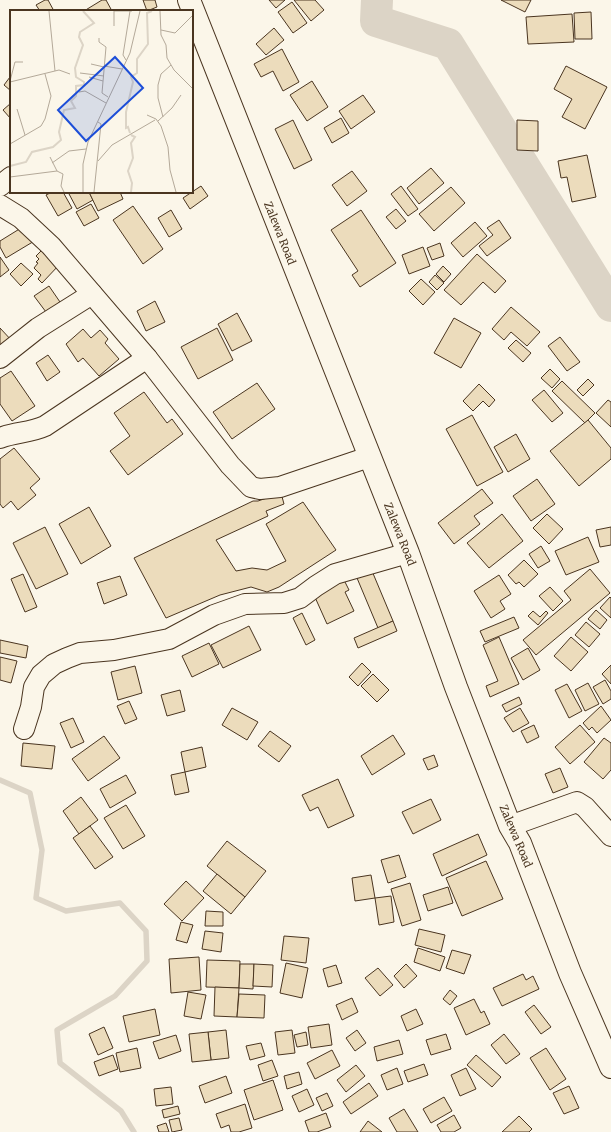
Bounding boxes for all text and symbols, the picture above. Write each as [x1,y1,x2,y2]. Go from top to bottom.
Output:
inset map [10,10,193,193]
street label: Zalewa Road [261,199,299,267]
street label: Zalewa Road [381,500,419,568]
street label: Zalewa Road [496,802,536,870]

